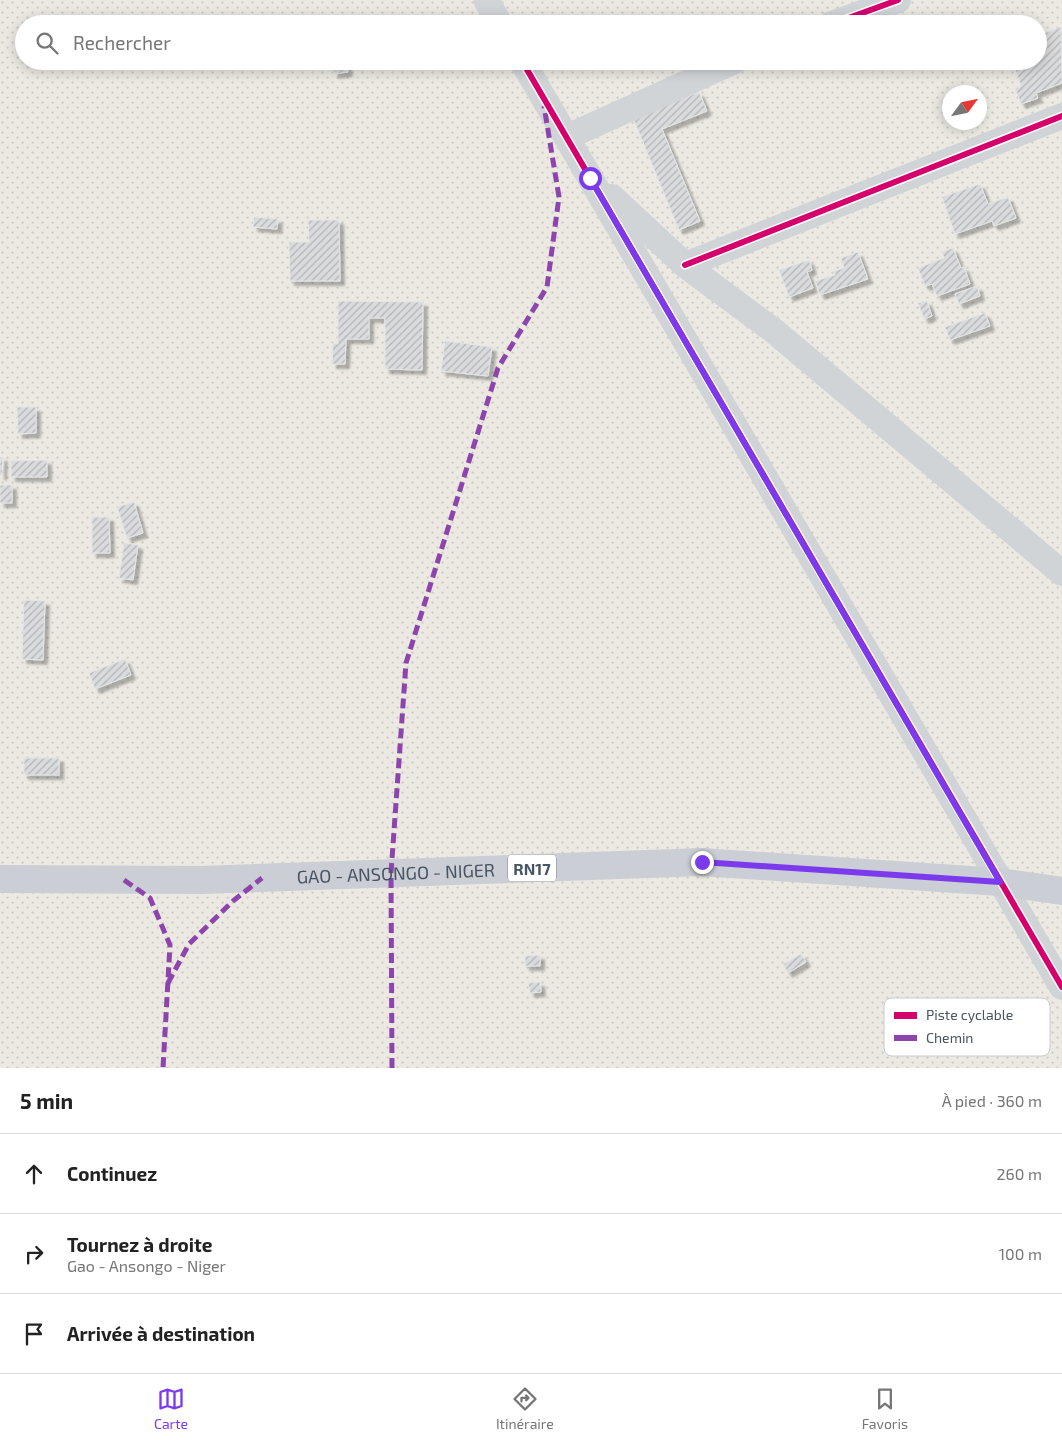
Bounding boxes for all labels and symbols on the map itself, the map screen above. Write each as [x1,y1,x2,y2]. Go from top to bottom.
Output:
north arrow [942,85,987,130]
route start [579,167,602,190]
route end [691,851,714,874]
road number: RN17 [508,854,556,881]
street label: GAO - ANSONGO - NIGER [296,858,495,888]
legend [884,998,1050,1056]
text: Piste cyclable [926,1006,1013,1023]
text: Chemin [926,1029,974,1046]

